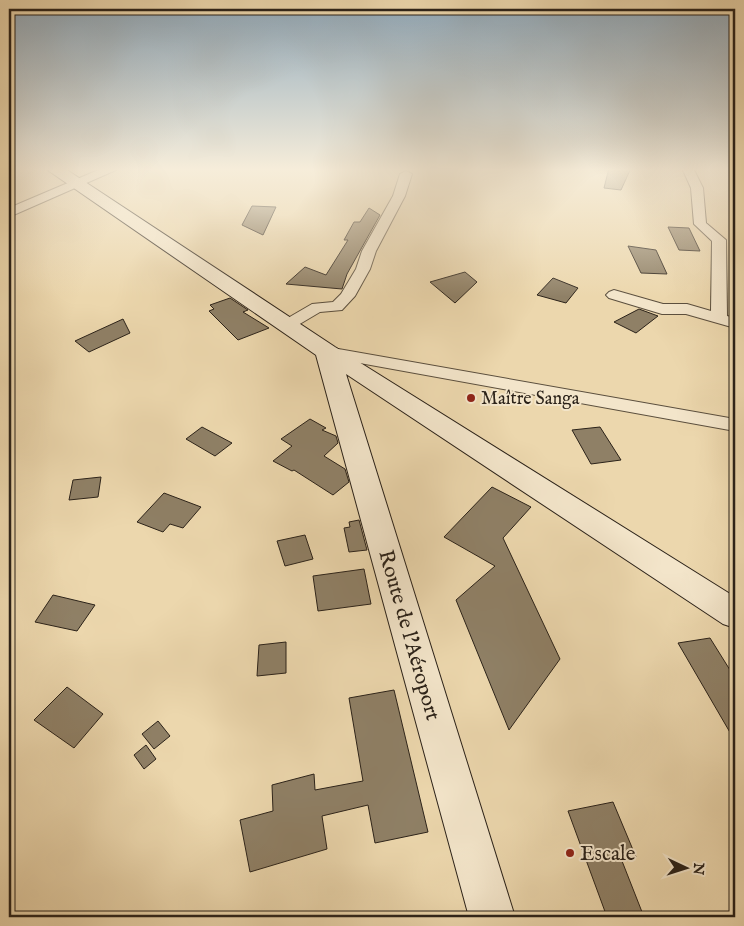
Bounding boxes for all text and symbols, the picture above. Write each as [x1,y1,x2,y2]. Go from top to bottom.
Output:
place label: Maître Sanga [481,388,580,411]
marker: Maître Sanga [465,392,477,404]
street label: Route de l'Aéroport [371,547,446,724]
place label: Escale [580,841,636,868]
north arrow [662,844,712,894]
marker: Escale [564,847,576,859]
text: N [689,861,707,876]

